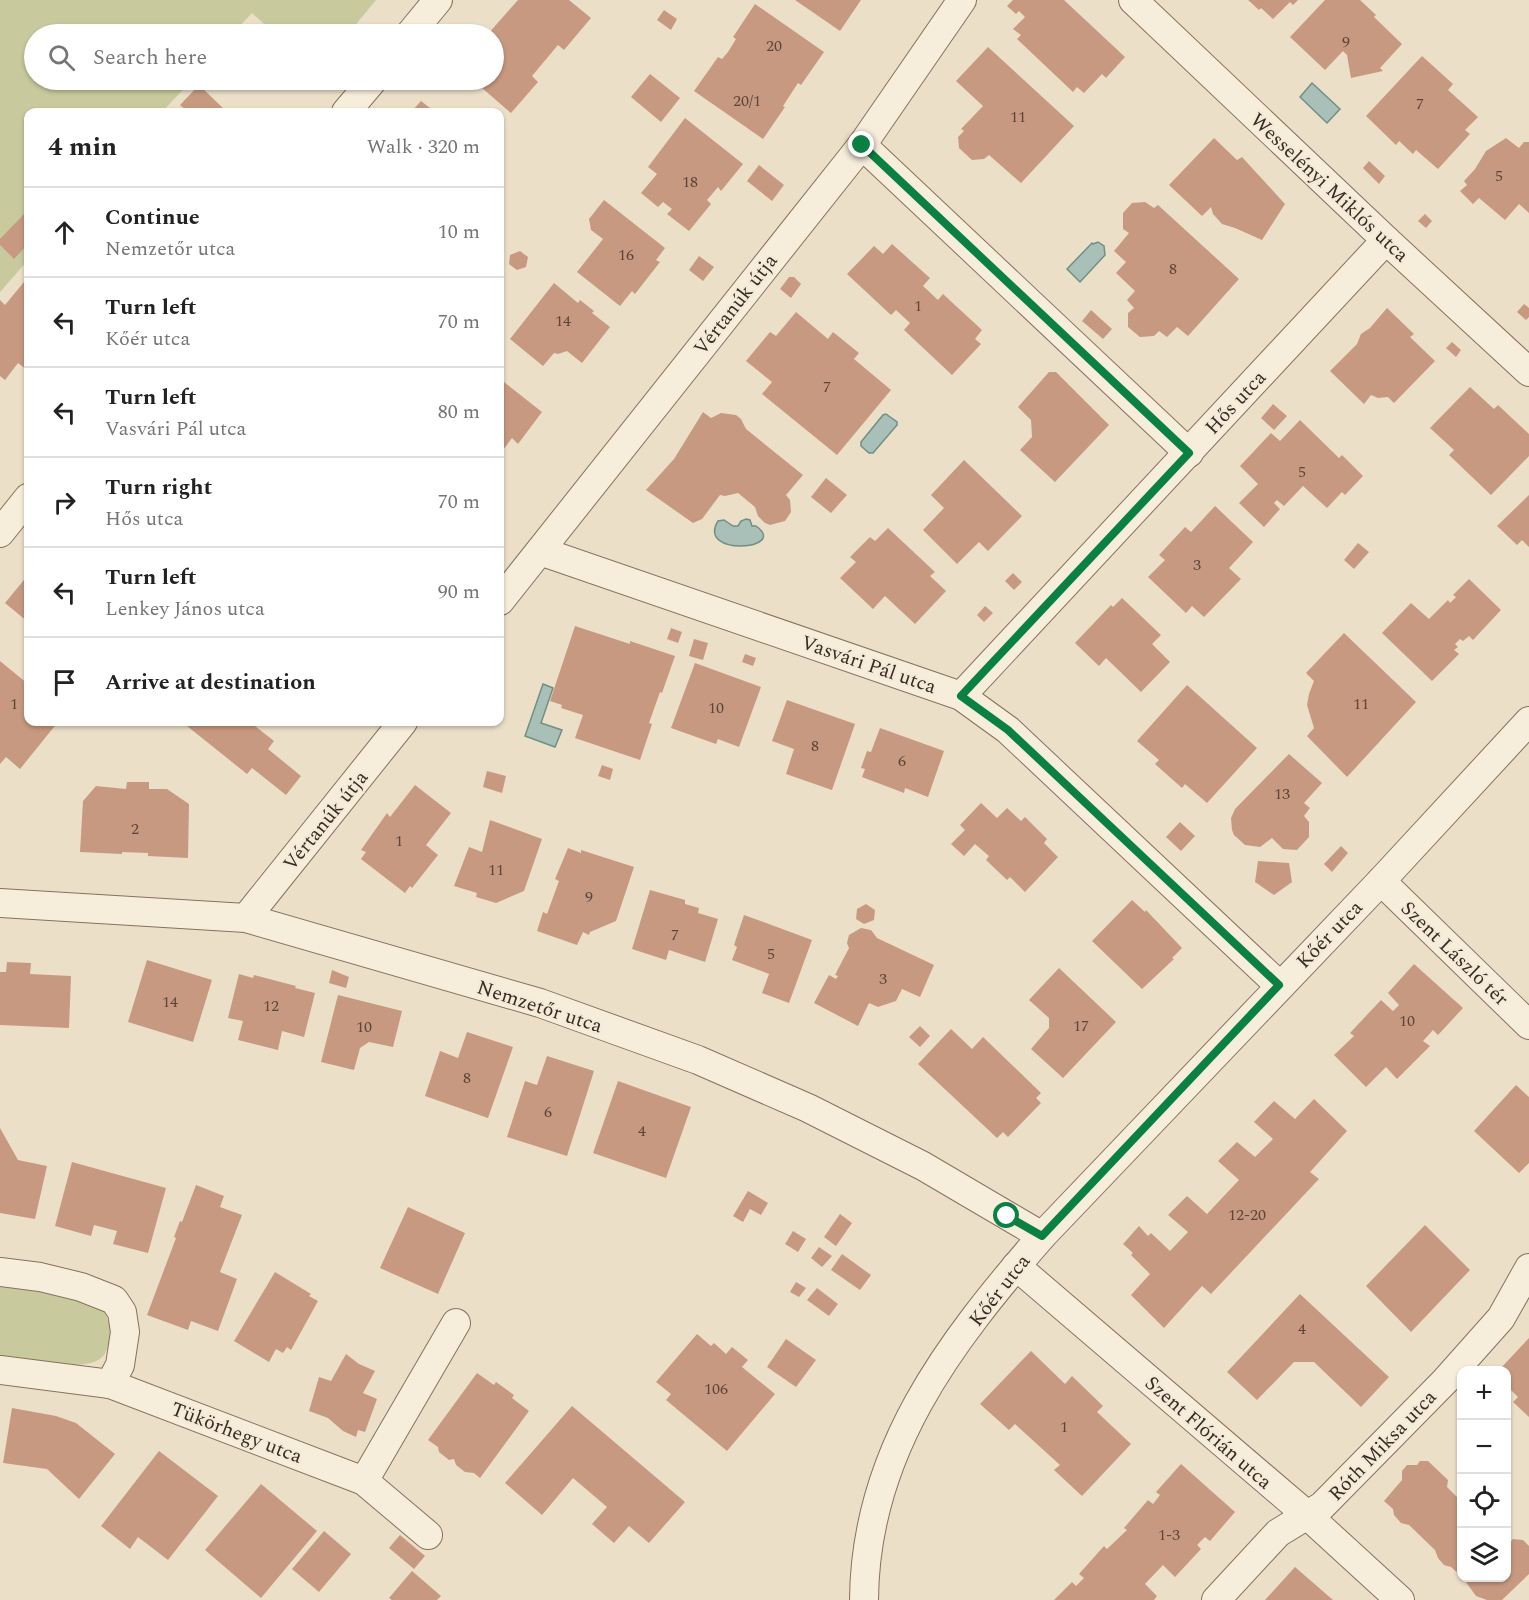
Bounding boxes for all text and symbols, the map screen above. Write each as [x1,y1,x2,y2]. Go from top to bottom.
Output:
search box [24,24,504,90]
house number: 9 [1342,30,1350,54]
house number: 20 [766,34,782,58]
icon: search [45,41,78,74]
text: Search here [93,41,207,74]
house number: 20/1 [733,89,761,113]
house number: 7 [1416,92,1424,116]
house number: 11 [1010,105,1026,129]
street label: Wesselényi Miklós utca [1243,106,1416,270]
text: 4 min [48,127,117,167]
route end [848,131,874,157]
text: Walk · 320 m [367,132,480,162]
house number: 5 [1495,164,1503,188]
house number: 18 [682,170,698,194]
text: Continue [105,201,200,234]
icon: ahead [48,216,81,249]
text: 10 m [438,217,480,247]
text: Nemzetőr utca [105,234,235,264]
house number: 16 [618,243,634,267]
street label: Vértanúk útja [687,247,785,362]
house number: 8 [1169,257,1177,281]
text: Turn left [105,291,197,324]
house number: 1 [914,294,922,318]
icon: left [48,306,81,339]
text: 70 m [438,307,480,337]
house number: 14 [555,309,571,333]
text: Kőér utca [105,324,190,354]
street label: Hős utca [1198,364,1274,442]
house number: 7 [823,375,831,399]
text: Turn left [105,381,197,414]
icon: left [48,396,81,429]
text: 80 m [438,397,480,427]
text: Vasvári Pál utca [105,414,246,444]
house number: 5 [1298,460,1306,484]
text: Turn right [105,471,212,504]
icon: right [48,486,81,519]
text: 70 m [438,487,480,517]
text: Hős utca [105,504,183,534]
house number: 3 [1193,553,1201,577]
text: Turn left [105,561,197,594]
icon: left [48,576,81,609]
text: 90 m [438,577,480,607]
text: Lenkey János utca [105,594,265,624]
street label: Vasvári Pál utca [797,628,941,702]
icon: arrive [48,666,81,699]
text: Arrive at destination [105,666,316,699]
house number: 1 [10,692,18,716]
house number: 11 [1353,692,1369,716]
house number: 10 [708,696,724,720]
house number: 8 [811,734,819,758]
house number: 6 [898,749,906,773]
street label: Vértanúk útja [276,764,376,877]
house number: 13 [1274,782,1290,806]
house number: 2 [131,817,139,841]
house number: 1 [395,829,403,853]
house number: 11 [488,858,504,882]
house number: 9 [585,885,593,909]
street label: Kőér utca [1289,893,1370,976]
street label: Szent László tér [1393,894,1515,1013]
house number: 7 [671,923,679,947]
house number: 5 [767,942,775,966]
house number: 3 [879,967,887,991]
street label: Nemzetőr utca [473,973,607,1041]
house number: 14 [162,990,178,1014]
house number: 12 [263,994,279,1018]
house number: 10 [1399,1009,1415,1033]
house number: 17 [1073,1014,1089,1038]
house number: 10 [356,1015,372,1039]
house number: 8 [463,1066,471,1090]
house number: 6 [544,1100,552,1124]
house number: 4 [638,1119,646,1143]
route start [993,1202,1019,1228]
house number: 12-20 [1228,1203,1266,1227]
street label: Kőér utca [962,1248,1038,1333]
house number: 4 [1298,1317,1306,1341]
map controls [1457,1366,1511,1582]
button: + [1457,1366,1511,1420]
street label: Szent Flórián utca [1138,1369,1279,1497]
house number: 106 [704,1377,728,1401]
street label: Róth Miksa utca [1322,1383,1444,1508]
street label: Tükörhegy utca [167,1394,307,1472]
house number: 1 [1060,1415,1068,1439]
button: − [1457,1420,1511,1474]
button: locate [1457,1474,1511,1528]
house number: 1-3 [1158,1523,1180,1547]
button: layers [1457,1528,1511,1582]

